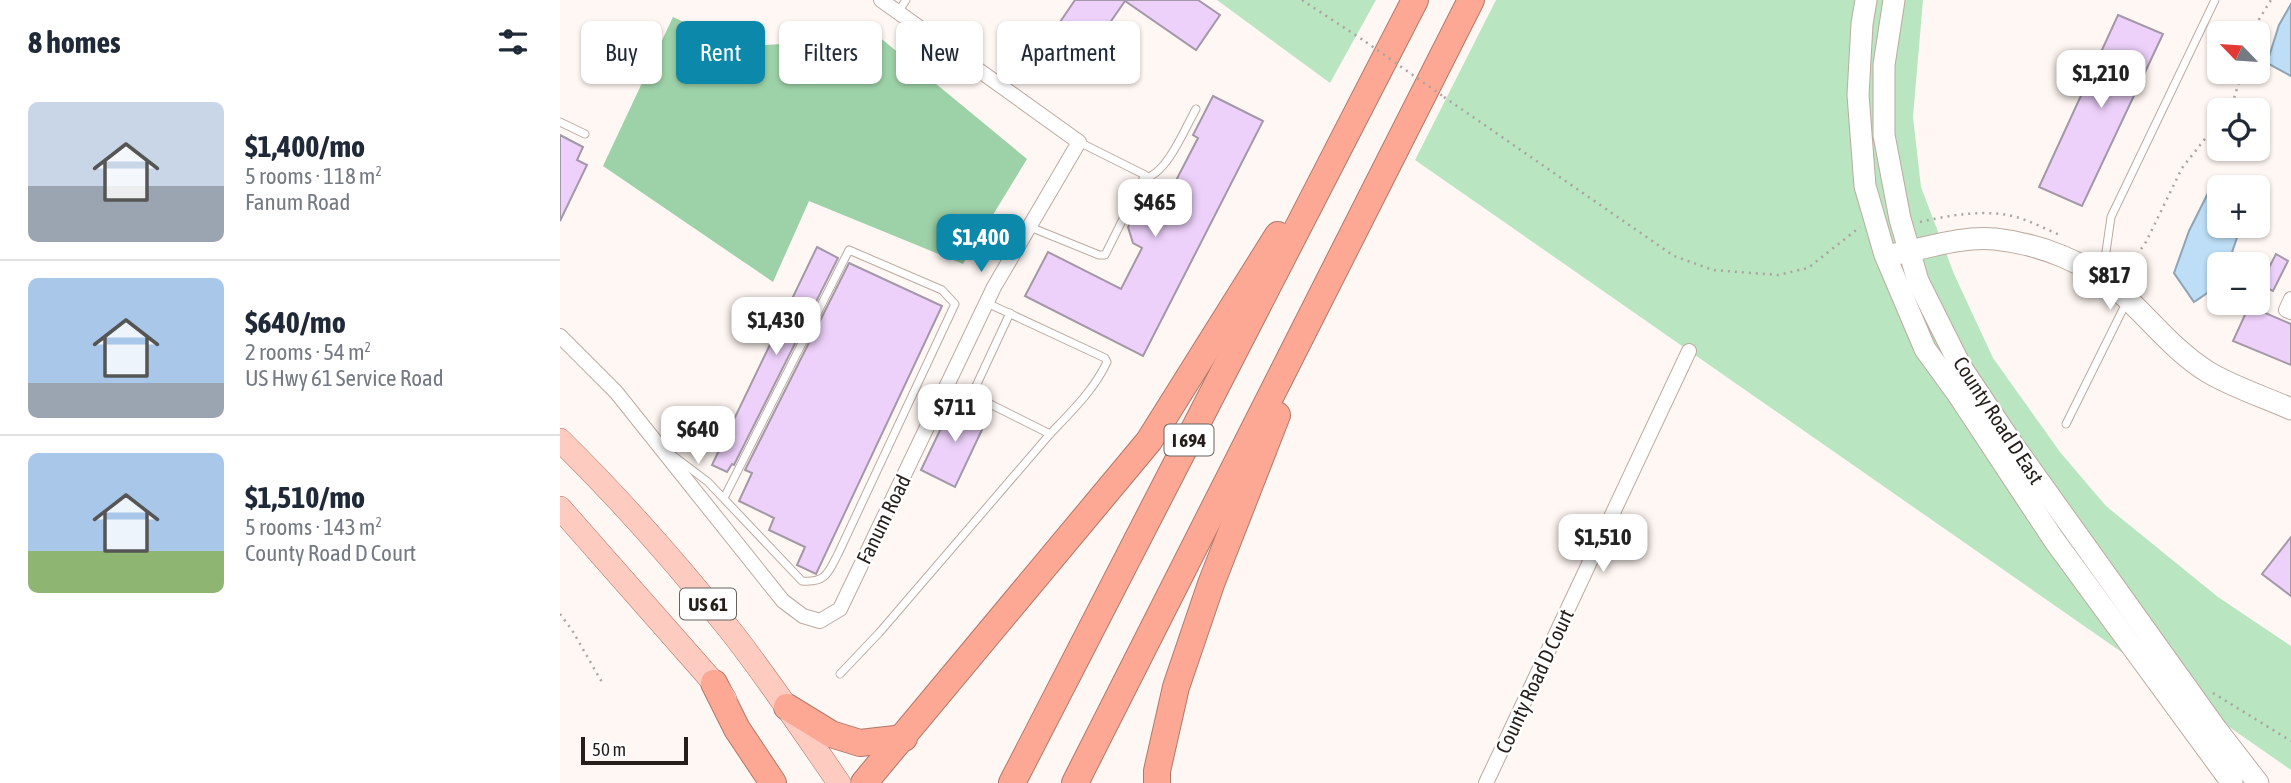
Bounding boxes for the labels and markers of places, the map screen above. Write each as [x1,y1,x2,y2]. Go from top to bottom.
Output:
pin: $1,210 [2044,50,2158,110]
pin: $465 [1114,180,1196,239]
pin: $1,400 [924,215,1038,274]
pin: $817 [2069,252,2151,312]
pin: $1,430 [719,298,833,357]
pin: $711 [914,384,996,444]
pin: $640 [657,406,739,466]
pin: $1,510 [1546,514,1660,574]

